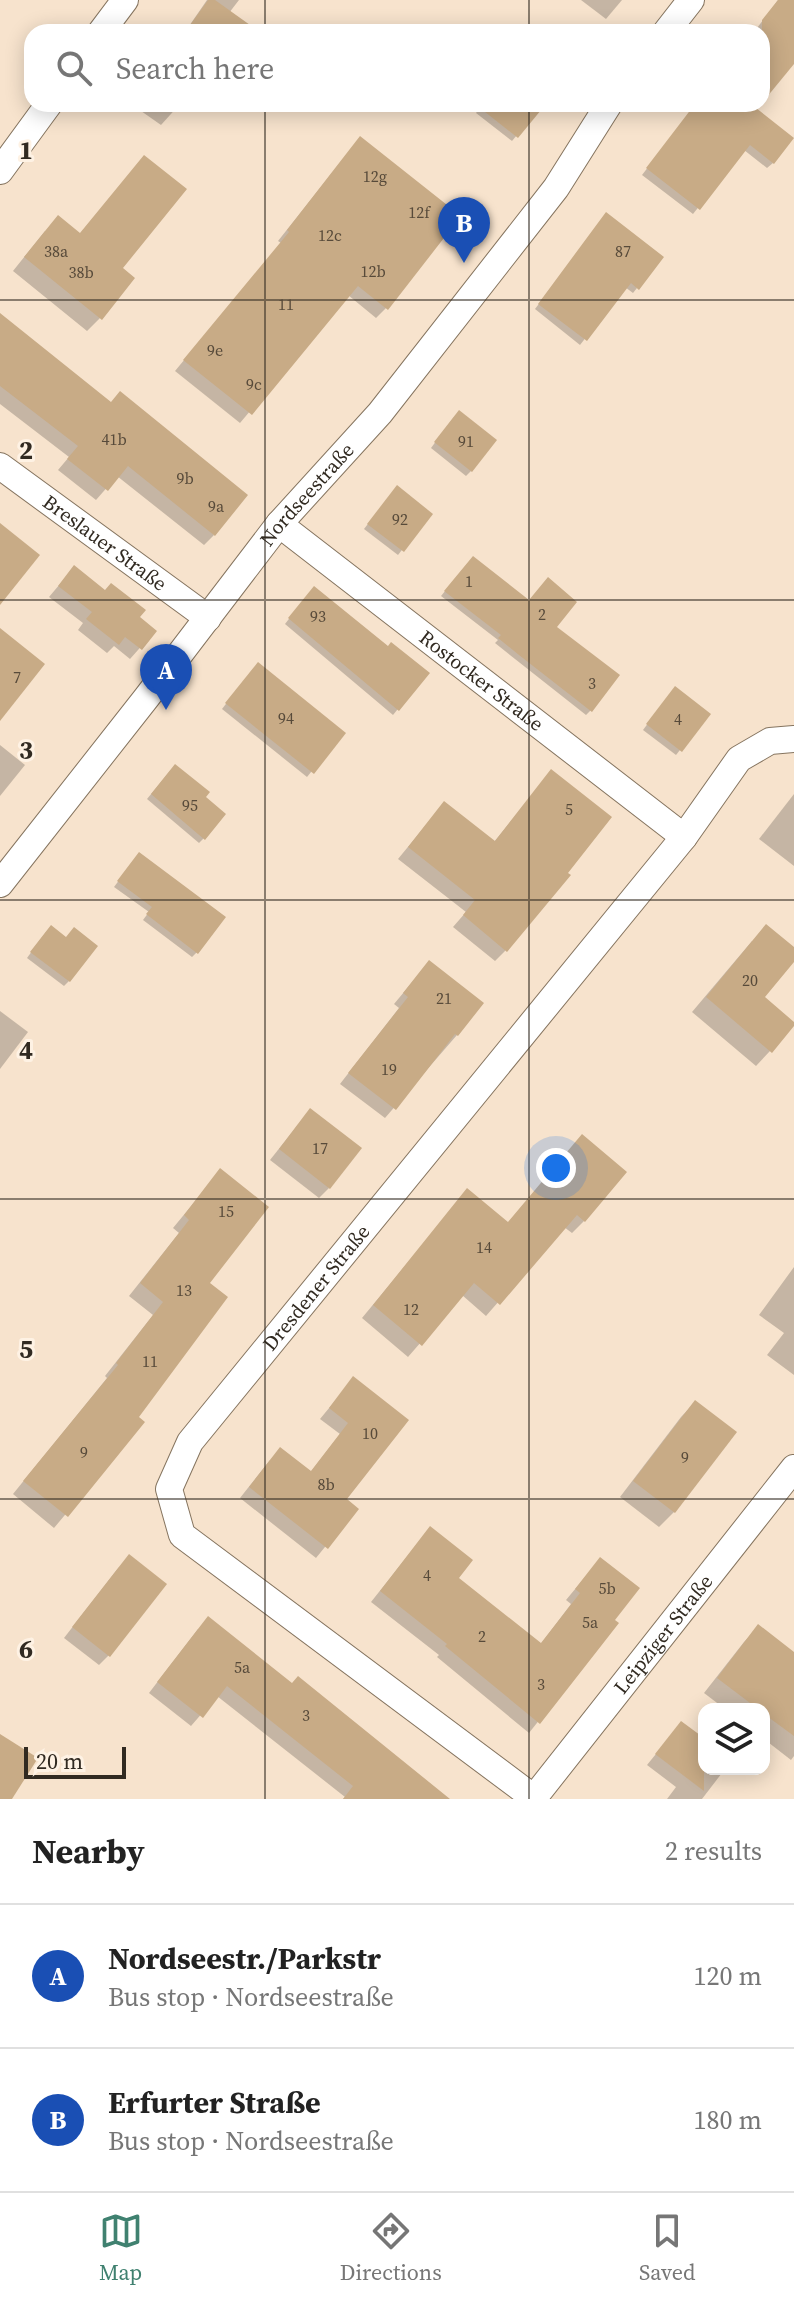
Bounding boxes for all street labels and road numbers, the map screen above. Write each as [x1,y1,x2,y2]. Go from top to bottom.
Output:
street label: Nordseestraße [253,437,360,552]
street label: Breslauer Straße [37,488,173,597]
street label: Rostocker Straße [413,623,550,738]
street label: Dresdener Straße [256,1219,376,1357]
street label: Leipziger Straße [607,1568,719,1700]

